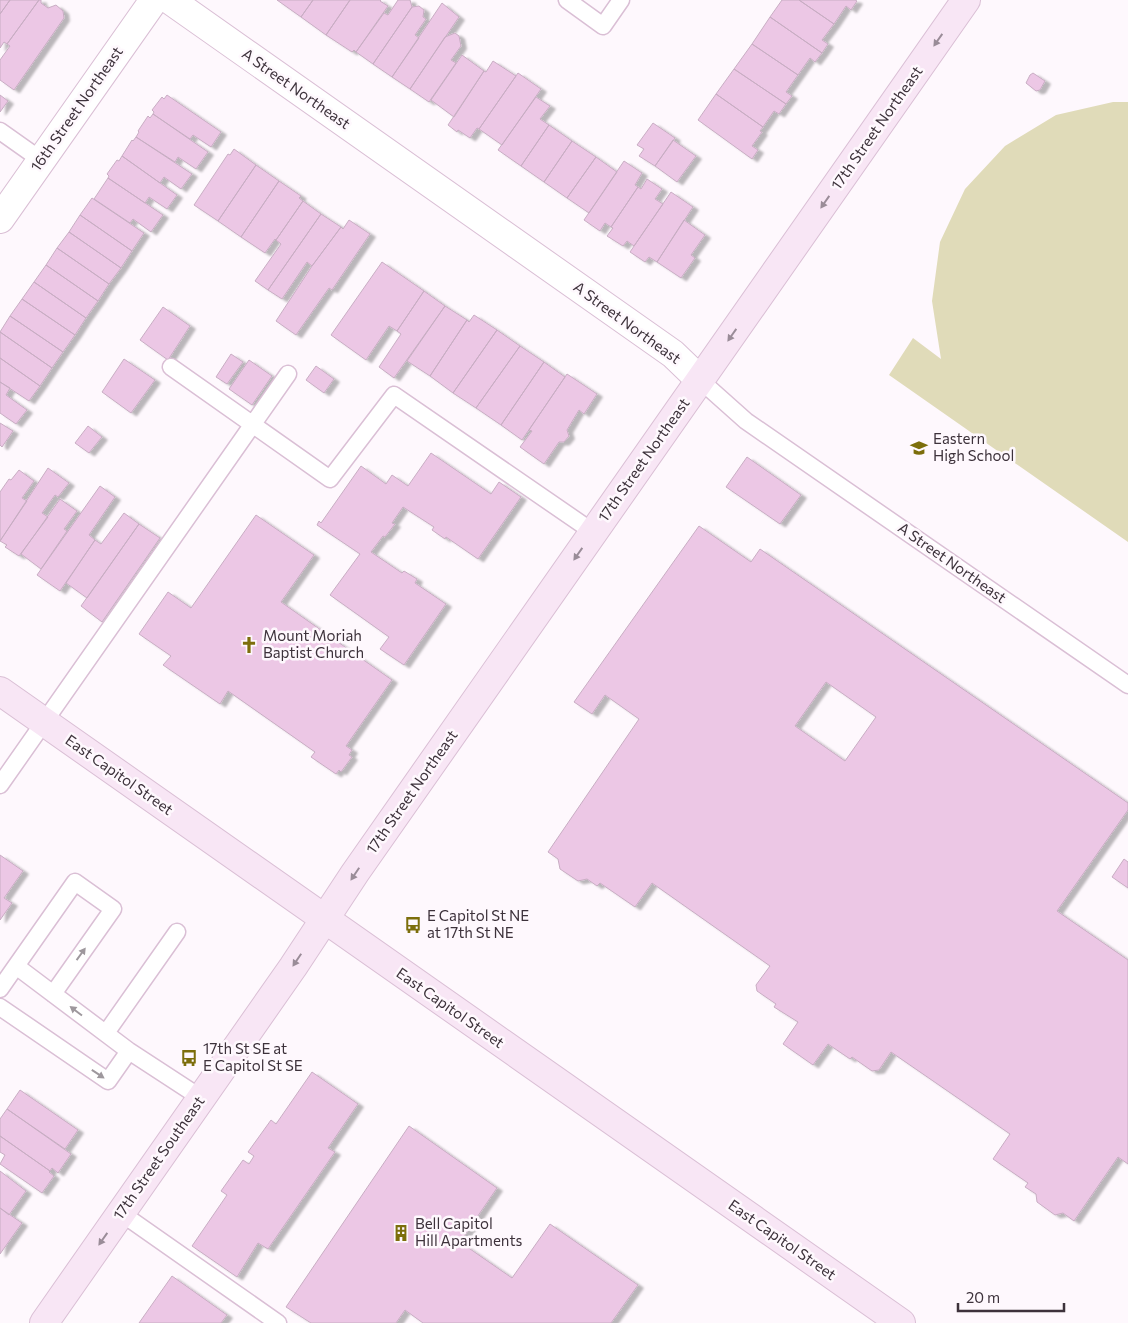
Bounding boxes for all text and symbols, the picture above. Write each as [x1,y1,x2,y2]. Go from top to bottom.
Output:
one-way arrow [933,33,943,47]
street label: 16th Street Northeast [26,43,126,174]
street label: A Street Northeast [239,44,354,132]
street label: 17th Street Northeast [827,62,926,193]
one-way arrow [820,195,830,209]
street label: A Street Northeast [570,277,685,367]
one-way arrow [727,328,737,342]
street label: 17th Street Northeast [594,394,693,525]
place label: Eastern High School [933,429,1014,464]
school or university icon: Eastern High School [909,438,929,458]
street label: A Street Northeast [895,518,1010,606]
one-way arrow [573,547,583,561]
place label: Mount Moriah Baptist Church [263,626,364,661]
church icon: Mount Moriah Baptist Church [239,635,259,655]
street label: 17th Street Northeast [362,726,461,857]
street label: East Capitol Street [62,730,177,818]
one-way arrow [350,867,360,881]
place label: E Capitol St NE at 17th St NE [427,906,529,941]
bus stop icon: E Capitol St NE at 17th St NE [403,915,423,935]
one-way arrow [76,947,86,961]
one-way arrow [292,954,302,967]
street label: East Capitol Street [393,963,508,1051]
one-way arrow [69,1006,83,1016]
place label: 17th St SE at E Capitol St SE [203,1039,303,1074]
bus stop icon: 17th St SE at E Capitol St SE [179,1048,199,1068]
one-way arrow [91,1069,105,1079]
street label: 17th Street Southeast [109,1092,208,1223]
street label: East Capitol Street [725,1195,840,1283]
place label: Bell Capitol Hill Apartments [415,1214,523,1249]
building icon: Bell Capitol Hill Apartments [391,1223,411,1243]
one-way arrow [98,1232,108,1245]
scale bar [958,1280,1064,1312]
text: 20 m [966,1288,1000,1306]

